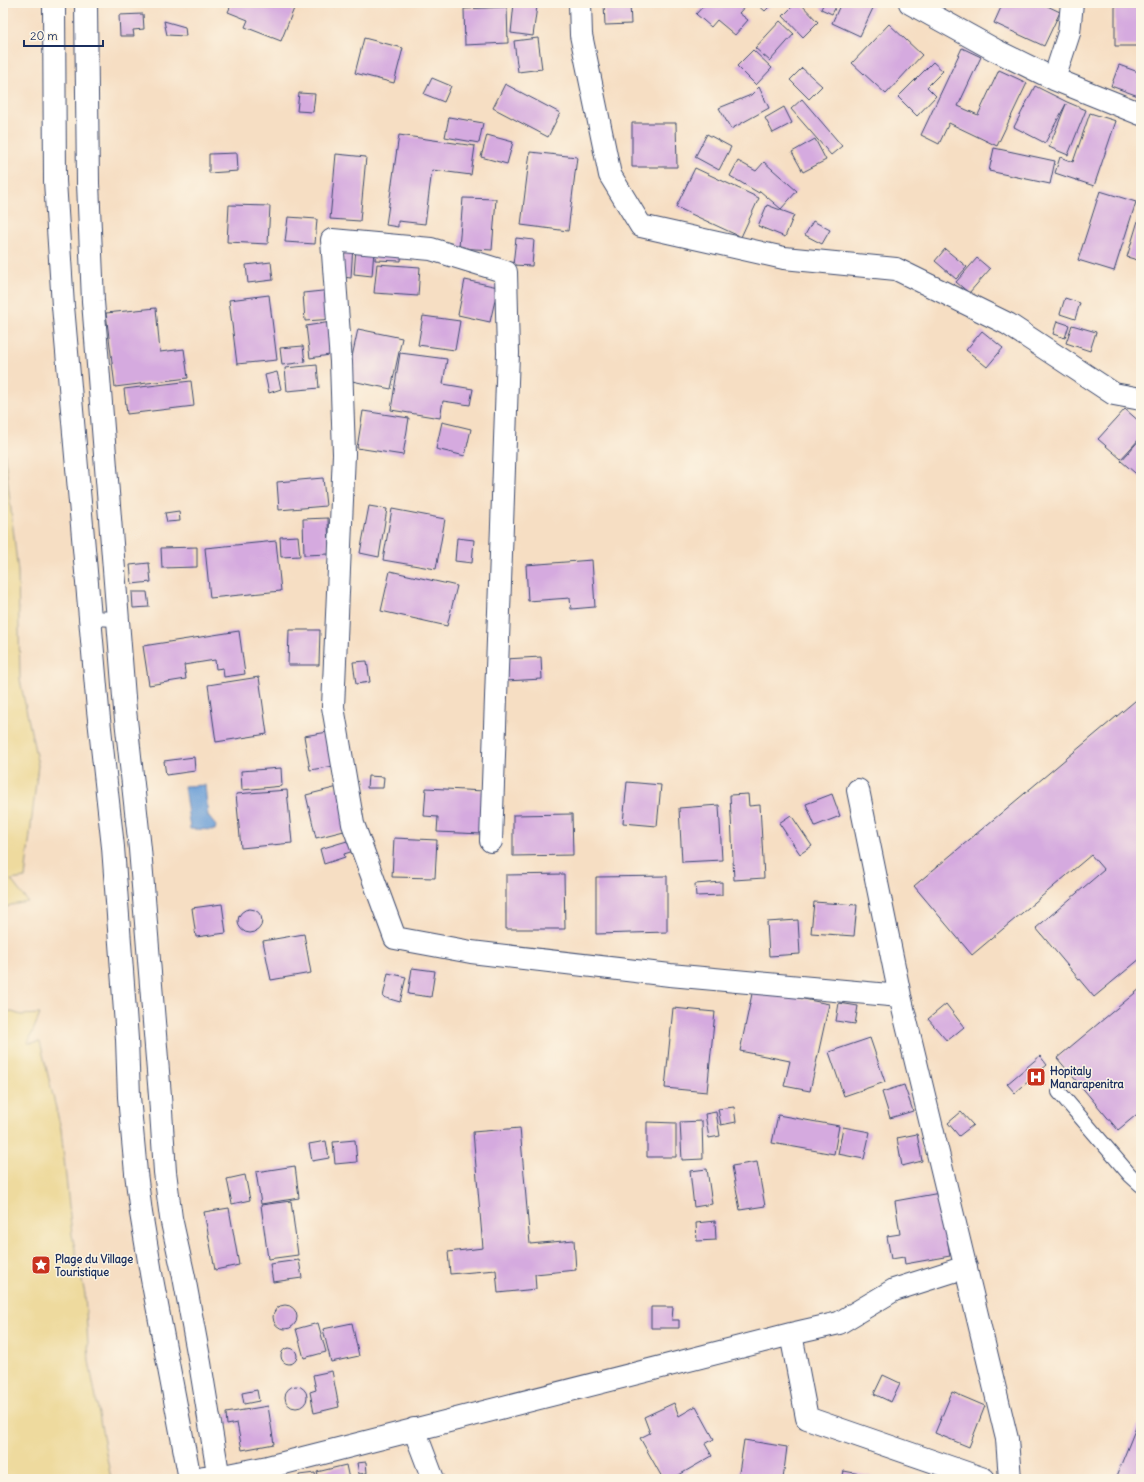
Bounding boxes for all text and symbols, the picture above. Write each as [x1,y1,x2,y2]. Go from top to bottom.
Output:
scale bar [24,22,103,48]
text: 20 m [30,28,58,43]
place label: Hopitaly Manarapenitra [1050,1064,1125,1092]
hospital icon: Hopitaly Manarapenitra [1025,1066,1047,1088]
place label: Plage du Village Touristique [55,1252,133,1280]
place icon: Plage du Village Touristique [30,1254,52,1276]

